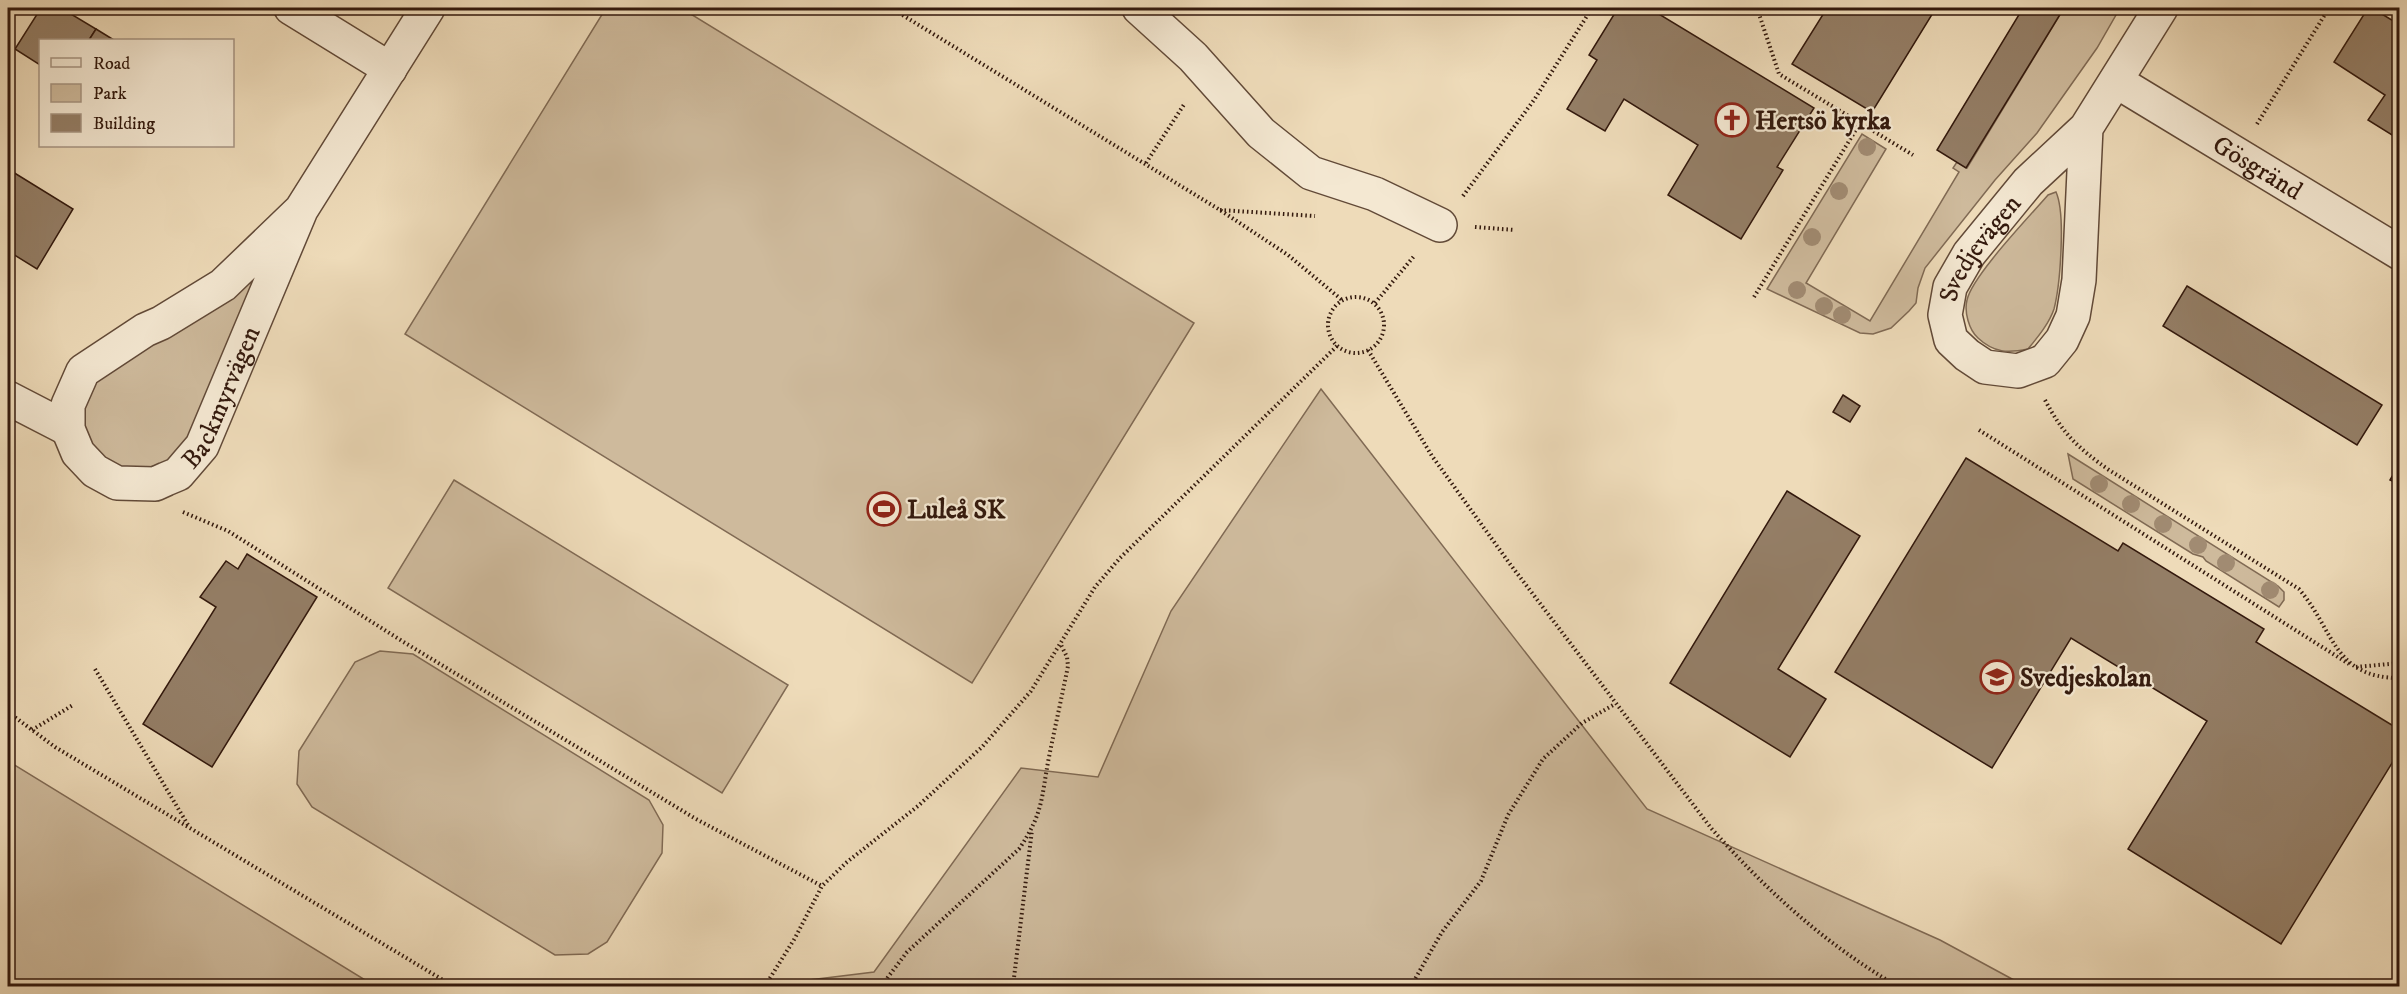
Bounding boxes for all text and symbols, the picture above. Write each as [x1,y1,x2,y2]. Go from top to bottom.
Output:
legend [39,39,234,147]
text: Road [93,53,130,75]
text: Park [93,83,127,105]
church icon: Hertsö kyrka [1714,102,1750,138]
place label: Hertsö kyrka [1755,105,1892,138]
text: Building [93,113,155,135]
street label: Gösgränd [2206,128,2308,208]
street label: Svedjevägen [1933,188,2029,304]
street label: Backmyrvägen [175,321,269,476]
sports icon: Luleå SK [866,491,902,527]
place label: Luleå SK [907,494,1006,527]
school or university icon: Svedjeskolan [1979,659,2015,695]
place label: Svedjeskolan [2020,662,2152,695]

